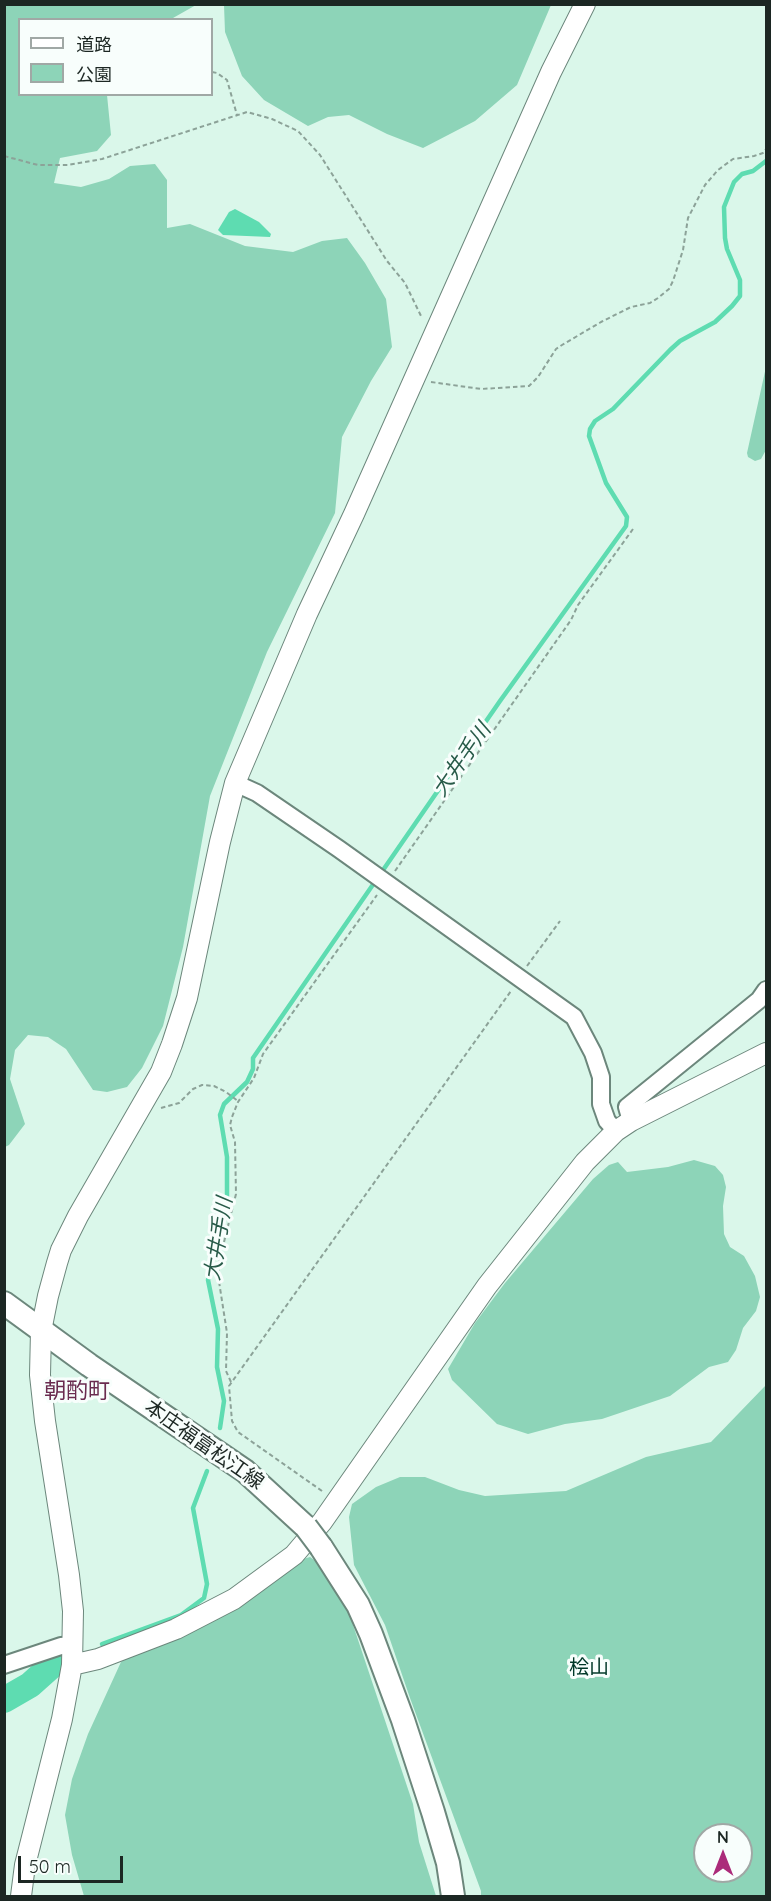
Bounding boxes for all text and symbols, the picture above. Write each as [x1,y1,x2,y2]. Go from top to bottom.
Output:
legend [18,18,213,96]
text: 道路 [76,33,112,56]
text: 公園 [76,63,112,86]
water label: 大井手川 [428,718,496,802]
water label: 大井手川 [200,1196,238,1282]
district label: 朝酌町 [44,1378,110,1404]
street label: 本庄福富松江線 [140,1395,268,1495]
park label: 桧山 [569,1656,609,1680]
north arrow [693,1823,753,1883]
text: N [717,1827,729,1847]
scale bar [21,1844,126,1882]
text: 50 m [29,1855,71,1878]

